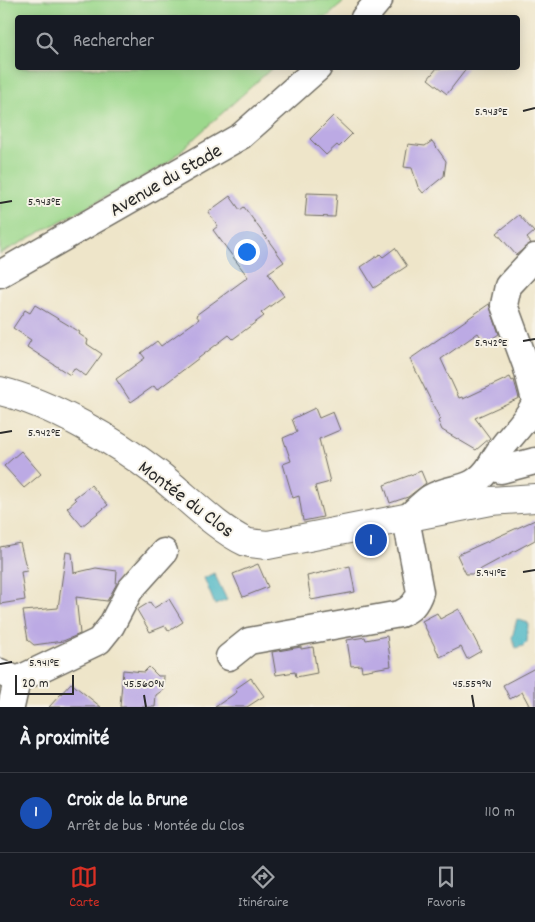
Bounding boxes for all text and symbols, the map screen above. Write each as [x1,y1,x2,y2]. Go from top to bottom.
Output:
search box [15,15,520,70]
icon: search [33,29,61,57]
text: Rechercher [73,29,154,56]
text: 5.943°E [475,104,508,121]
street label: Avenue du Stade [105,138,228,225]
text: 5.943°E [28,194,61,211]
your location [234,239,260,265]
text: 5.942°E [475,335,508,352]
text: 5.942°E [28,425,61,442]
street label: Montée du Clos [131,455,239,546]
pin: 1 [355,521,387,559]
text: 5.941°E [476,565,507,582]
text: 5.941°E [29,655,60,672]
scale bar [15,672,74,695]
text: 20 m [22,674,49,694]
text: 45.560°N [124,676,164,693]
text: 45.559°N [453,676,492,693]
text: À proximité [20,725,109,755]
text: Croix de la Brune [67,788,188,815]
text: 1 [34,801,38,824]
text: 110 m [485,801,515,824]
text: Arrêt de bus · Montée du Clos [67,815,245,838]
tab: Carte [69,863,99,913]
tab: Itinéraire [238,863,288,913]
tab: Favoris [427,863,466,913]

